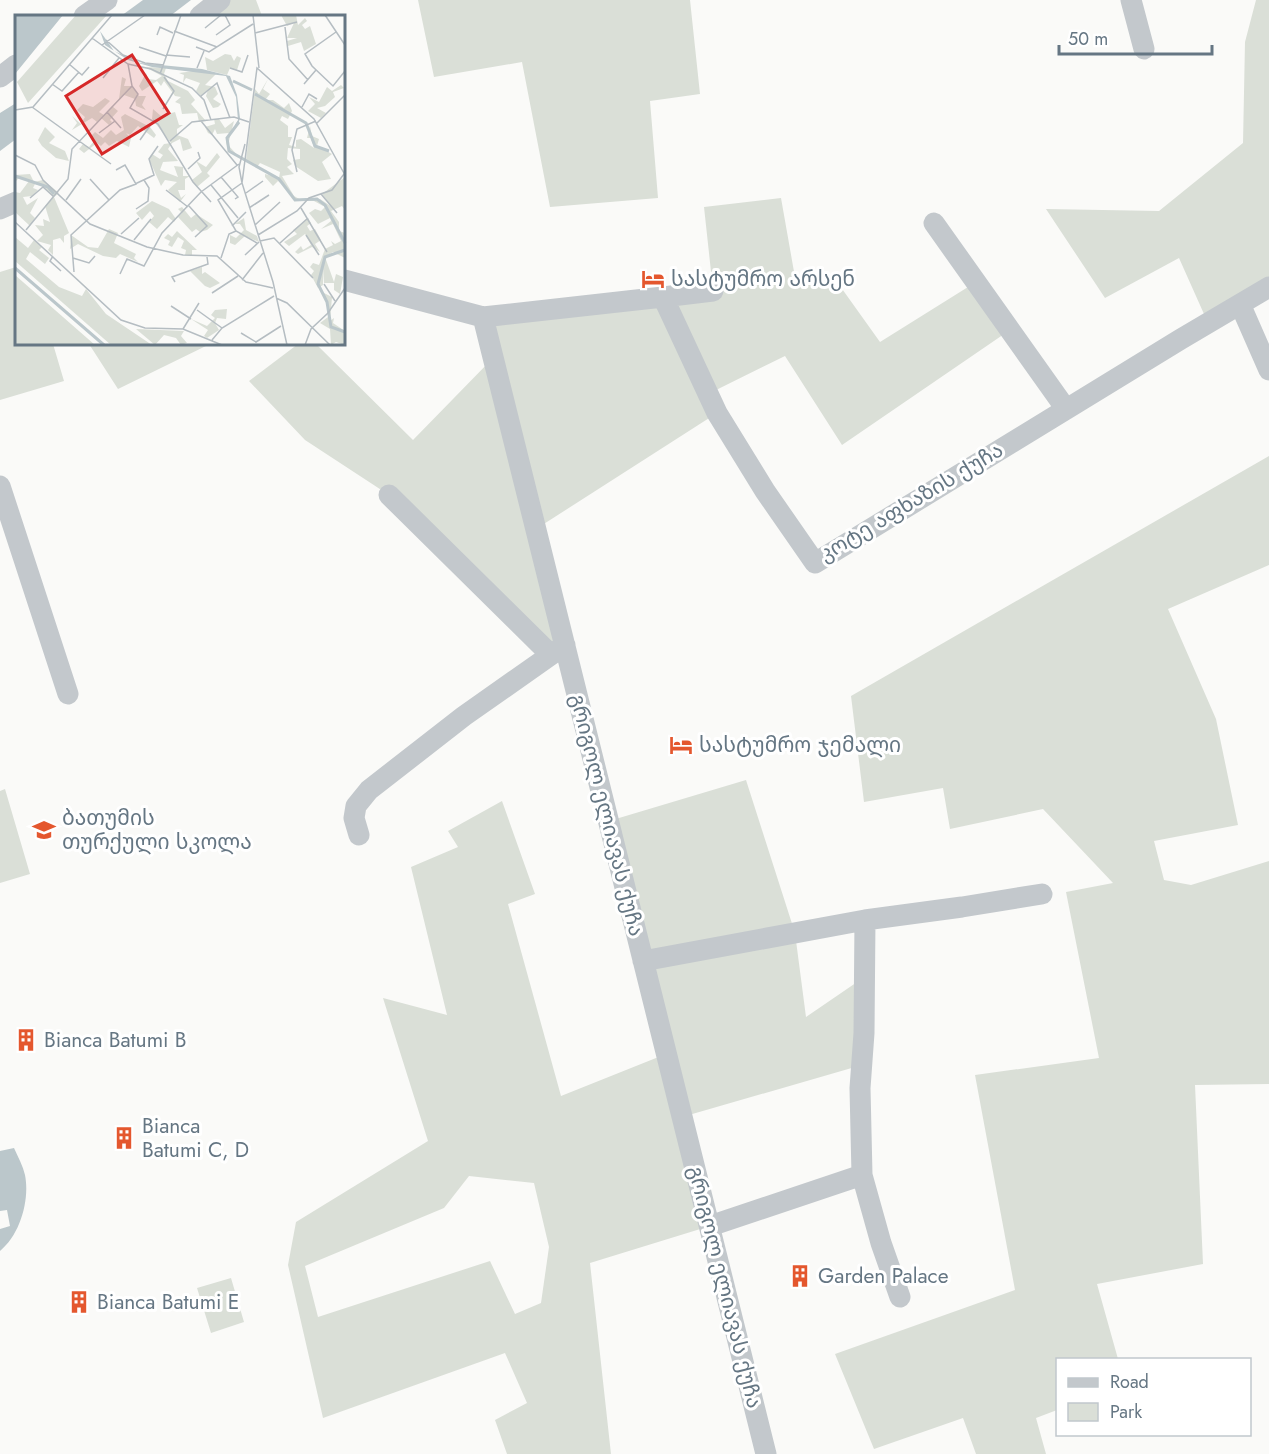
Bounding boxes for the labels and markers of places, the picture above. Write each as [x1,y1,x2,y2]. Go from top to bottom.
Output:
place label: სასტუმრო არსენ [671,264,855,294]
hotel icon: სასტუმრო არსენ [640,266,666,292]
place label: სასტუმრო ჯემალი [699,730,901,760]
hotel icon: სასტუმრო ჯემალი [668,732,694,758]
place label: ბათუმის თურქული სკოლა [62,803,252,857]
school or university icon: ბათუმის თურქული სკოლა [31,817,57,843]
place label: Bianca Batumi B [44,1025,187,1055]
building icon: Bianca Batumi B [13,1027,39,1053]
place label: Bianca Batumi C, D [142,1111,249,1165]
building icon: Bianca Batumi C, D [111,1125,137,1151]
place label: Garden Palace [818,1261,949,1291]
building icon: Garden Palace [787,1263,813,1289]
place label: Bianca Batumi E [97,1287,239,1317]
building icon: Bianca Batumi E [66,1289,92,1315]

